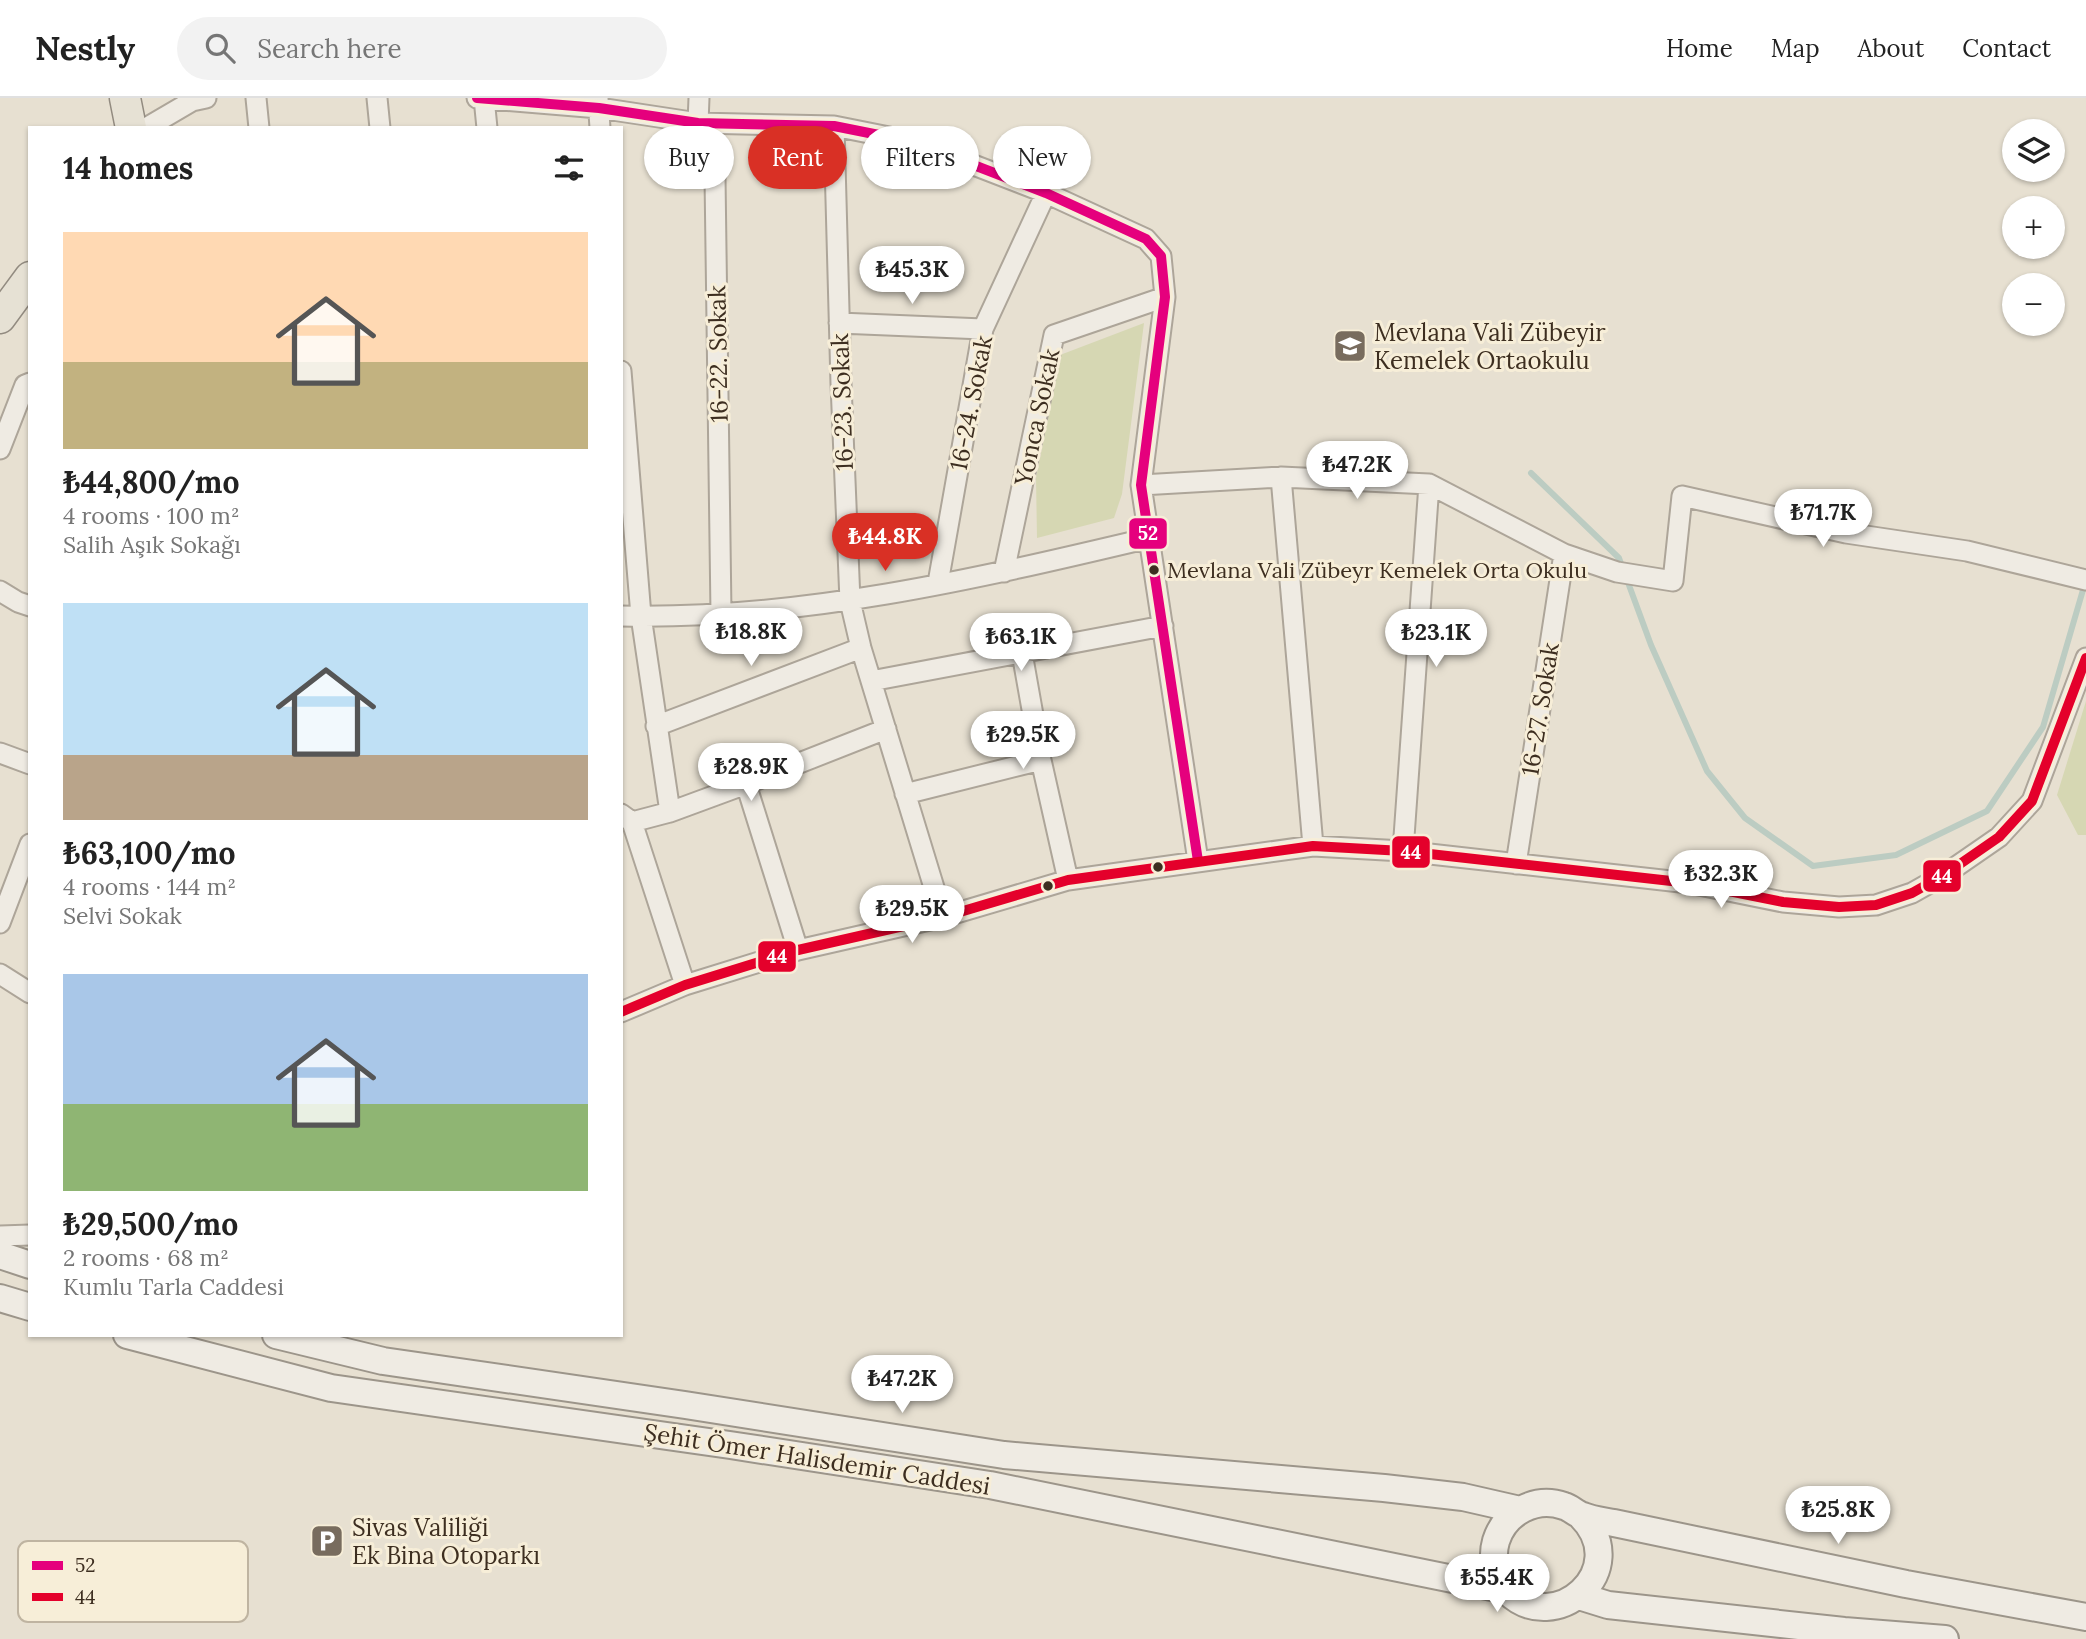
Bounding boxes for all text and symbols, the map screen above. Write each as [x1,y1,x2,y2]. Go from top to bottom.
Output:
search box [177,17,667,80]
text: Nestly [35,27,135,69]
icon: search [201,29,239,67]
text: Search here [257,32,402,65]
text: Home [1666,33,1733,64]
text: Map [1771,33,1820,64]
text: About [1858,33,1924,64]
text: Contact [1962,33,2051,64]
map controls [2002,119,2065,336]
button: layers [2002,119,2065,182]
chip: Buy [644,126,734,189]
chip: Rent [748,126,847,189]
chip: Filters [861,126,979,189]
chip: New [993,126,1091,189]
text: 14 homes [63,149,193,187]
icon: filters [550,149,588,187]
button: + [2002,196,2065,259]
pin: ₺45.3K [855,246,969,306]
text: ₺45.3K [875,254,949,283]
button: − [2002,273,2065,336]
icon: home [263,278,389,404]
street label: 16-22. Sokak [701,285,735,423]
place label: Mevlana Vali Zübeyir Kemelek Ortaokulu [1374,317,1606,376]
school or university icon: Mevlana Vali Zübeyir Kemelek Ortaokulu [1331,327,1369,365]
street label: 16-23. Sokak [824,333,860,471]
street label: 16-24. Sokak [943,333,999,473]
street label: Yonca Sokak [1007,346,1067,489]
pin: ₺47.2K [1300,442,1414,501]
text: ₺47.2K [1322,449,1392,478]
text: ₺44,800/mo [63,463,239,501]
pin: ₺71.7K [1766,490,1880,549]
text: ₺71.7K [1790,497,1856,526]
text: 4 rooms · 100 m² [63,501,240,530]
pin: ₺44.8K [828,514,942,573]
line badge: 52 [1128,517,1168,550]
text: ₺44.8K [848,521,922,550]
text: 52 [1138,521,1158,545]
text: Salih Aşık Sokağı [63,530,241,559]
place label: Mevlana Vali Zübeyr Kemelek Orta Okulu [1167,556,1587,584]
marker: Mevlana Vali Zübeyr Kemelek Orta Okulu [1147,563,1161,577]
pin: ₺18.8K [694,608,808,668]
pin: ₺23.1K [1379,610,1493,669]
pin: ₺63.1K [964,614,1078,673]
text: ₺18.8K [715,616,787,645]
text: ₺23.1K [1401,617,1471,646]
text: ₺63.1K [986,621,1056,650]
street label: 16-27. Sokak [1514,640,1566,778]
icon: home [263,649,389,775]
pin: ₺29.5K [966,712,1080,771]
text: ₺29.5K [987,719,1059,748]
pin: ₺28.9K [694,744,808,803]
text: ₺28.9K [714,751,788,780]
text: ₺63,100/mo [63,834,235,872]
line badge: 44 [1391,835,1431,869]
text: 44 [1401,840,1421,864]
pin: ₺32.3K [1664,850,1778,910]
text: ₺32.3K [1684,858,1758,887]
line badge: 44 [1922,859,1962,893]
unlabelled marker [1151,860,1165,874]
text: 44 [1932,864,1952,888]
text: 4 rooms · 144 m² [63,872,236,901]
unlabelled marker [1041,879,1055,893]
pin: ₺29.5K [855,886,969,945]
text: ₺29.5K [876,893,948,922]
text: Selvi Sokak [63,901,182,930]
line badge: 44 [757,940,797,973]
text: 44 [767,944,787,968]
icon: home [263,1020,389,1146]
text: ₺29,500/mo [63,1205,238,1243]
text: 2 rooms · 68 m² [63,1243,229,1272]
text: Kumlu Tarla Caddesi [63,1272,284,1301]
pin: ₺47.2K [845,1356,959,1415]
text: ₺47.2K [867,1363,937,1392]
street label: Şehit Ömer Halisdemir Caddesi [642,1416,992,1502]
pin: ₺25.8K [1781,1486,1895,1546]
text: ₺25.8K [1801,1494,1875,1523]
place label: Sivas Valiliği Ek Bina Otoparkı [352,1512,540,1571]
parking icon: Sivas Valiliği Ek Bina Otoparkı [308,1522,346,1560]
legend [18,1541,248,1622]
text: 52 [75,1553,96,1577]
pin: ₺55.4K [1440,1554,1554,1614]
text: ₺55.4K [1461,1562,1533,1591]
text: 44 [75,1585,96,1609]

